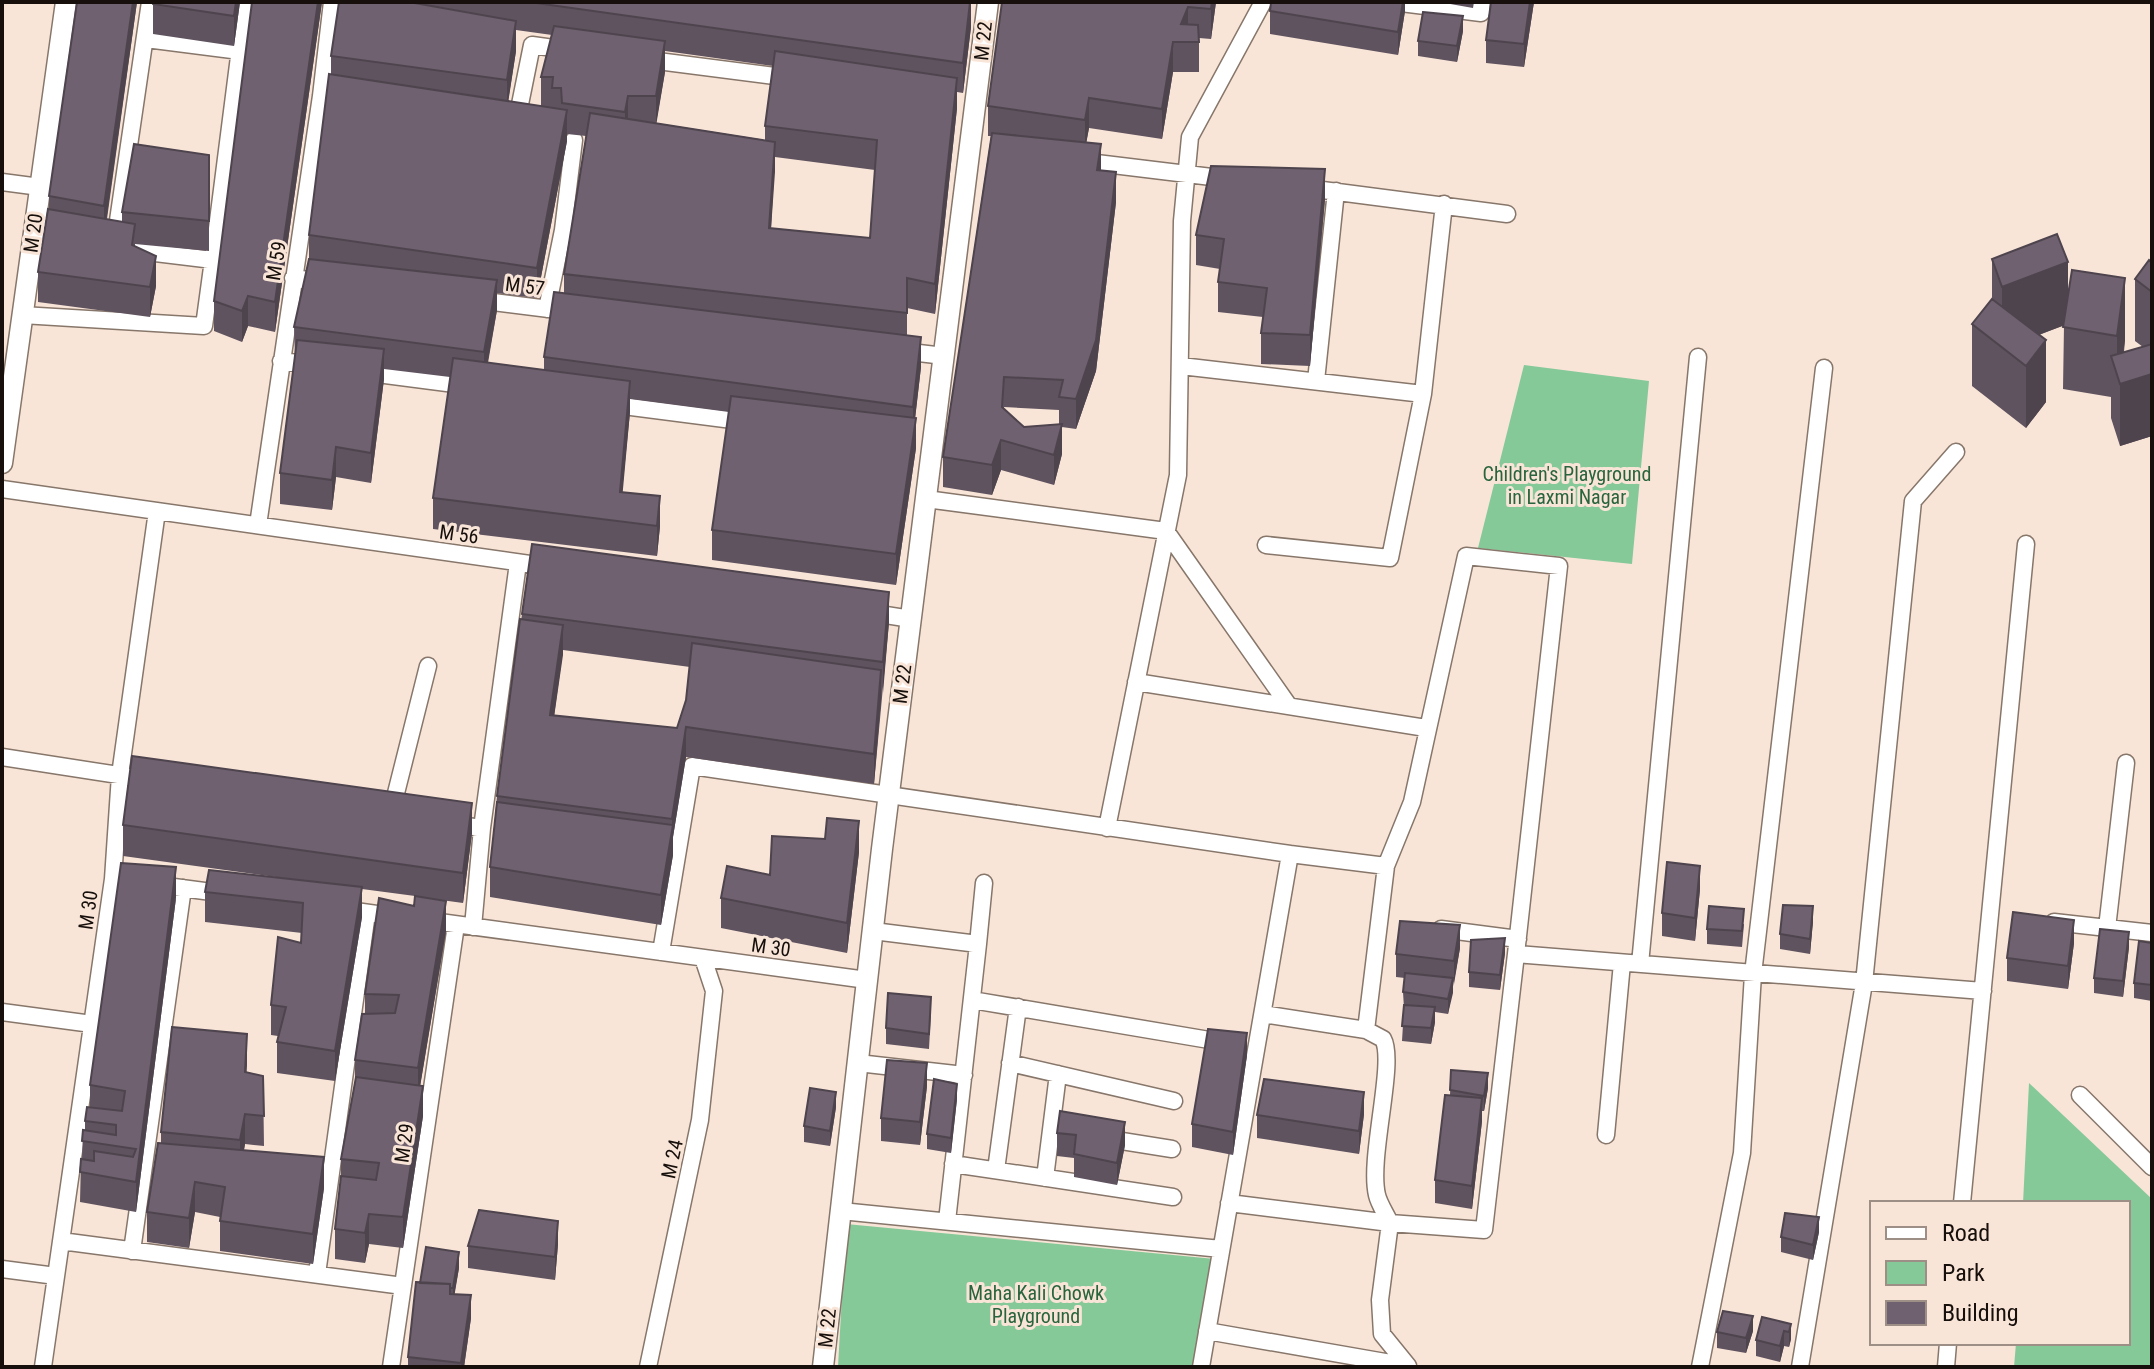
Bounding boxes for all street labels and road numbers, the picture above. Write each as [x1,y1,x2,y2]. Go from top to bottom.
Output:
street label: M 22 [969,20,997,62]
street label: M 20 [18,212,48,254]
street label: M 59 [261,240,291,282]
street label: M 57 [504,272,546,300]
street label: M 56 [438,519,480,549]
street label: M 22 [888,663,916,705]
street label: M 30 [73,889,103,931]
street label: M 30 [750,932,792,962]
street label: M 29 [389,1122,419,1164]
street label: M 24 [656,1137,688,1181]
street label: M 22 [813,1307,841,1349]

